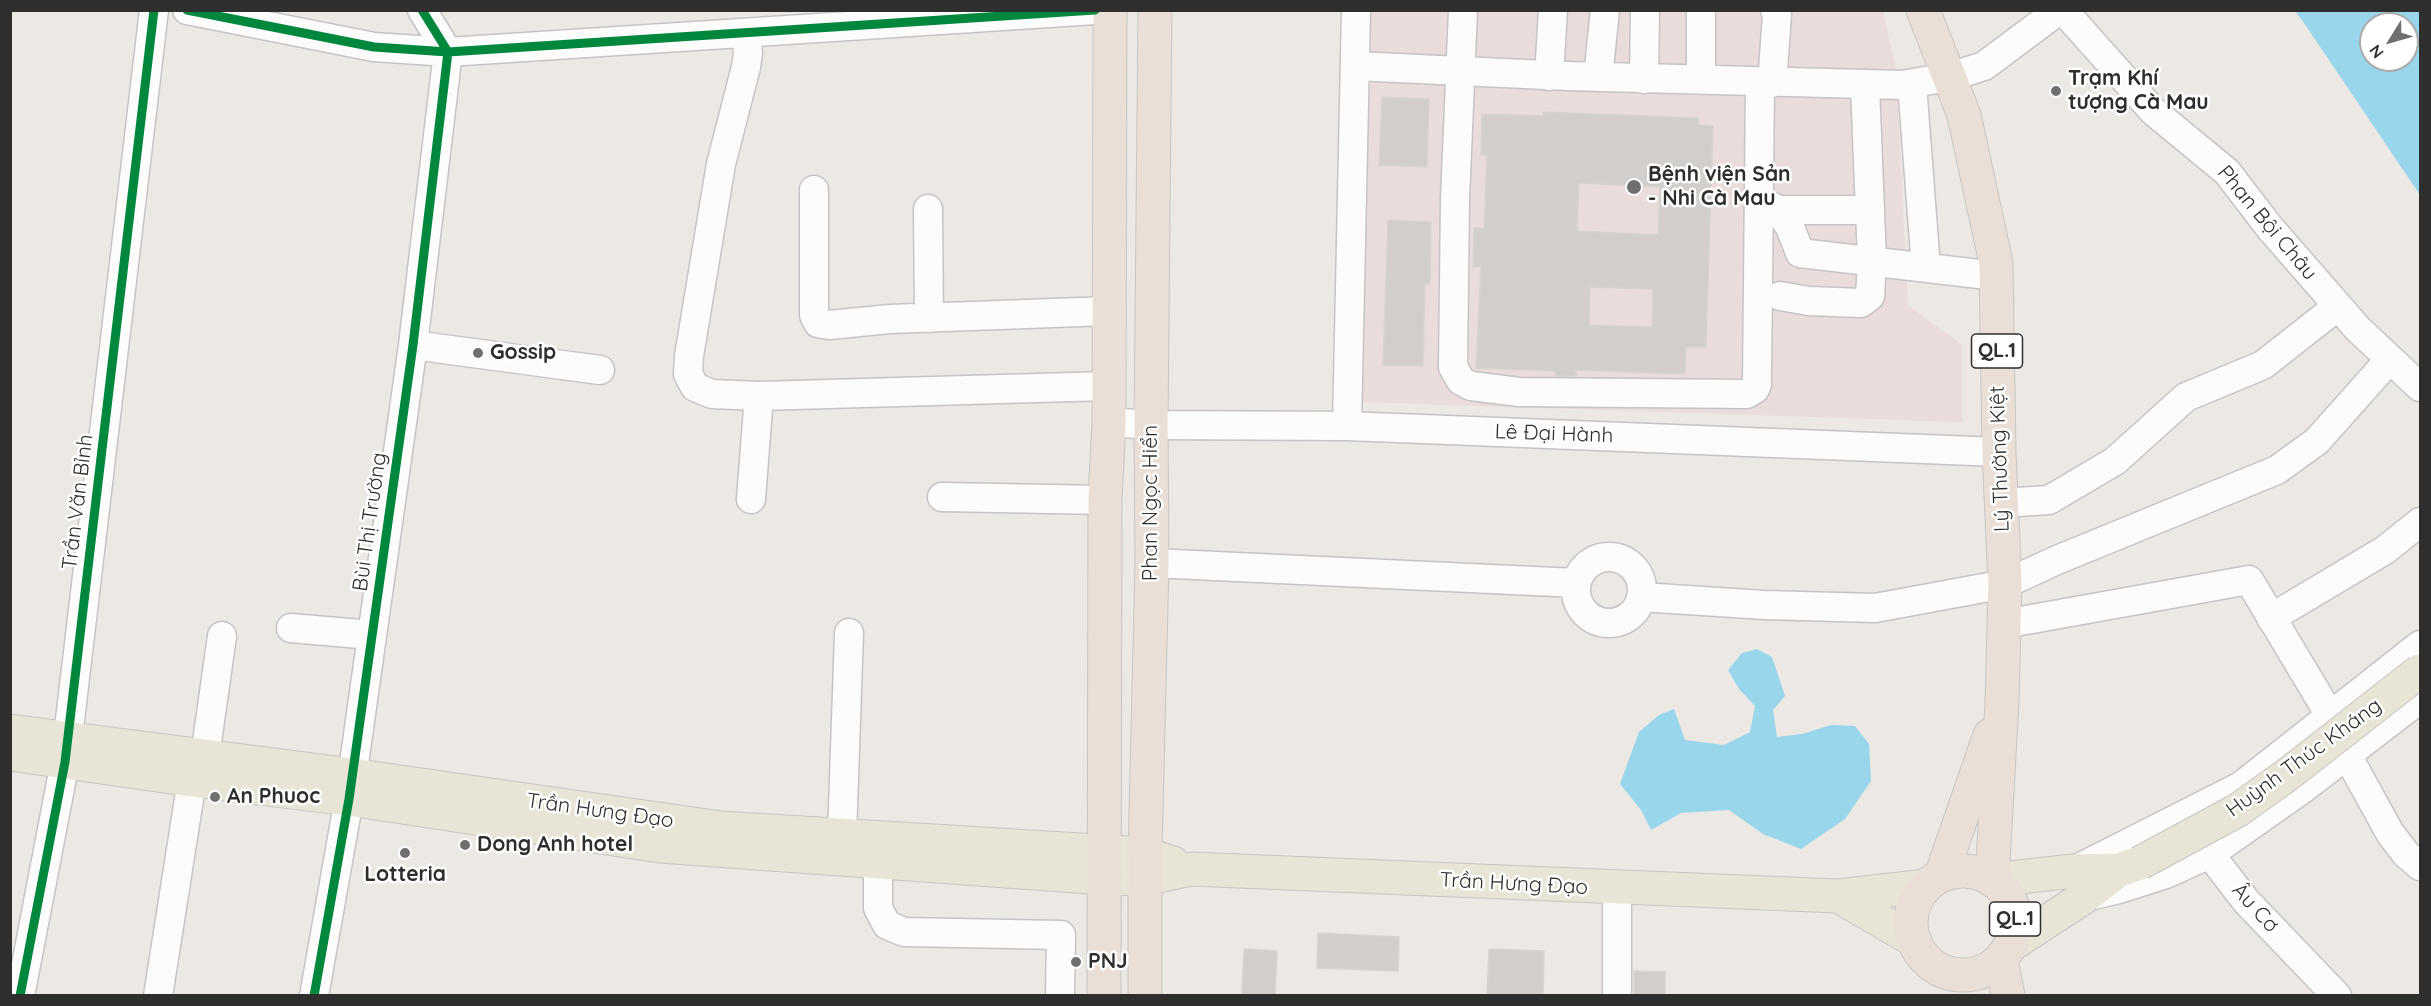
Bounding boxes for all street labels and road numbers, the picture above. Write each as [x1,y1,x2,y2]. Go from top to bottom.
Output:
street label: Phan Bội Châu [2212,161,2322,285]
road number: QL.1 [1972,334,2022,368]
street label: Lý Thường Kiệt [1985,385,2015,533]
street label: Lê Đại Hành [1494,419,1614,449]
street label: Phan Ngọc Hiển [1138,425,1164,581]
street label: Trần Văn Bỉnh [57,433,99,571]
street label: Bùi Thị Trường [348,451,392,593]
street label: Huỳnh Thúc Kháng [2221,693,2387,823]
street label: Trần Hưng Đạo [525,788,675,834]
street label: Trần Hưng Đạo [1439,868,1589,900]
street label: Âu Cơ [2226,878,2284,938]
road number: QL.1 [1990,902,2040,936]

